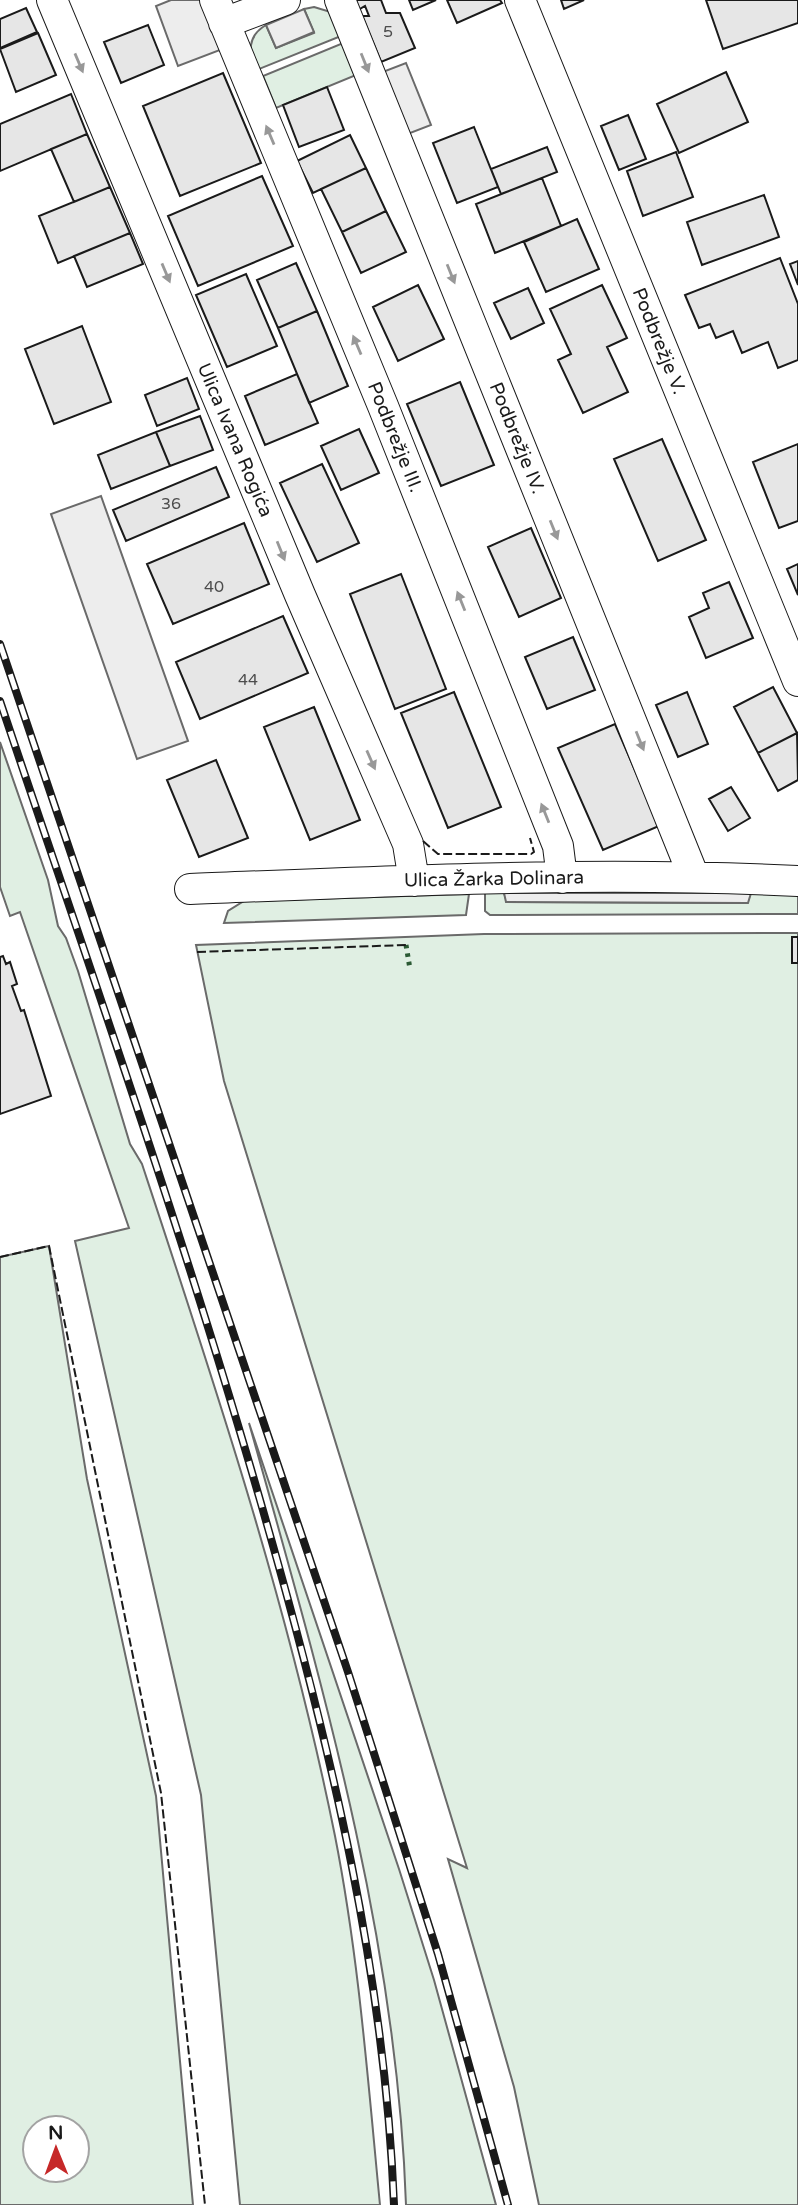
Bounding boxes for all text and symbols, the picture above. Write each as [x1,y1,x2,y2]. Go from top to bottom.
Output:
house number: 5 [383,22,393,42]
one-way arrow [73,53,84,74]
one-way arrow [360,53,371,74]
one-way arrow [264,124,275,145]
one-way arrow [160,263,172,283]
one-way arrow [445,264,456,285]
street label: Podbrežje V. [628,285,690,397]
one-way arrow [351,335,363,355]
street label: Ulica Ivana Rogića [193,360,277,520]
street label: Podbrežje III. [363,379,427,495]
street label: Podbrežje IV. [485,379,549,497]
house number: 36 [161,494,181,514]
one-way arrow [549,520,560,541]
one-way arrow [276,541,287,562]
house number: 40 [204,577,224,597]
one-way arrow [455,591,466,612]
house number: 44 [238,670,258,690]
one-way arrow [634,731,645,752]
one-way arrow [366,750,377,771]
one-way arrow [539,802,550,823]
street label: Ulica Žarka Dolinara [404,866,584,892]
north arrow [21,2114,91,2184]
text: N [48,2122,64,2144]

